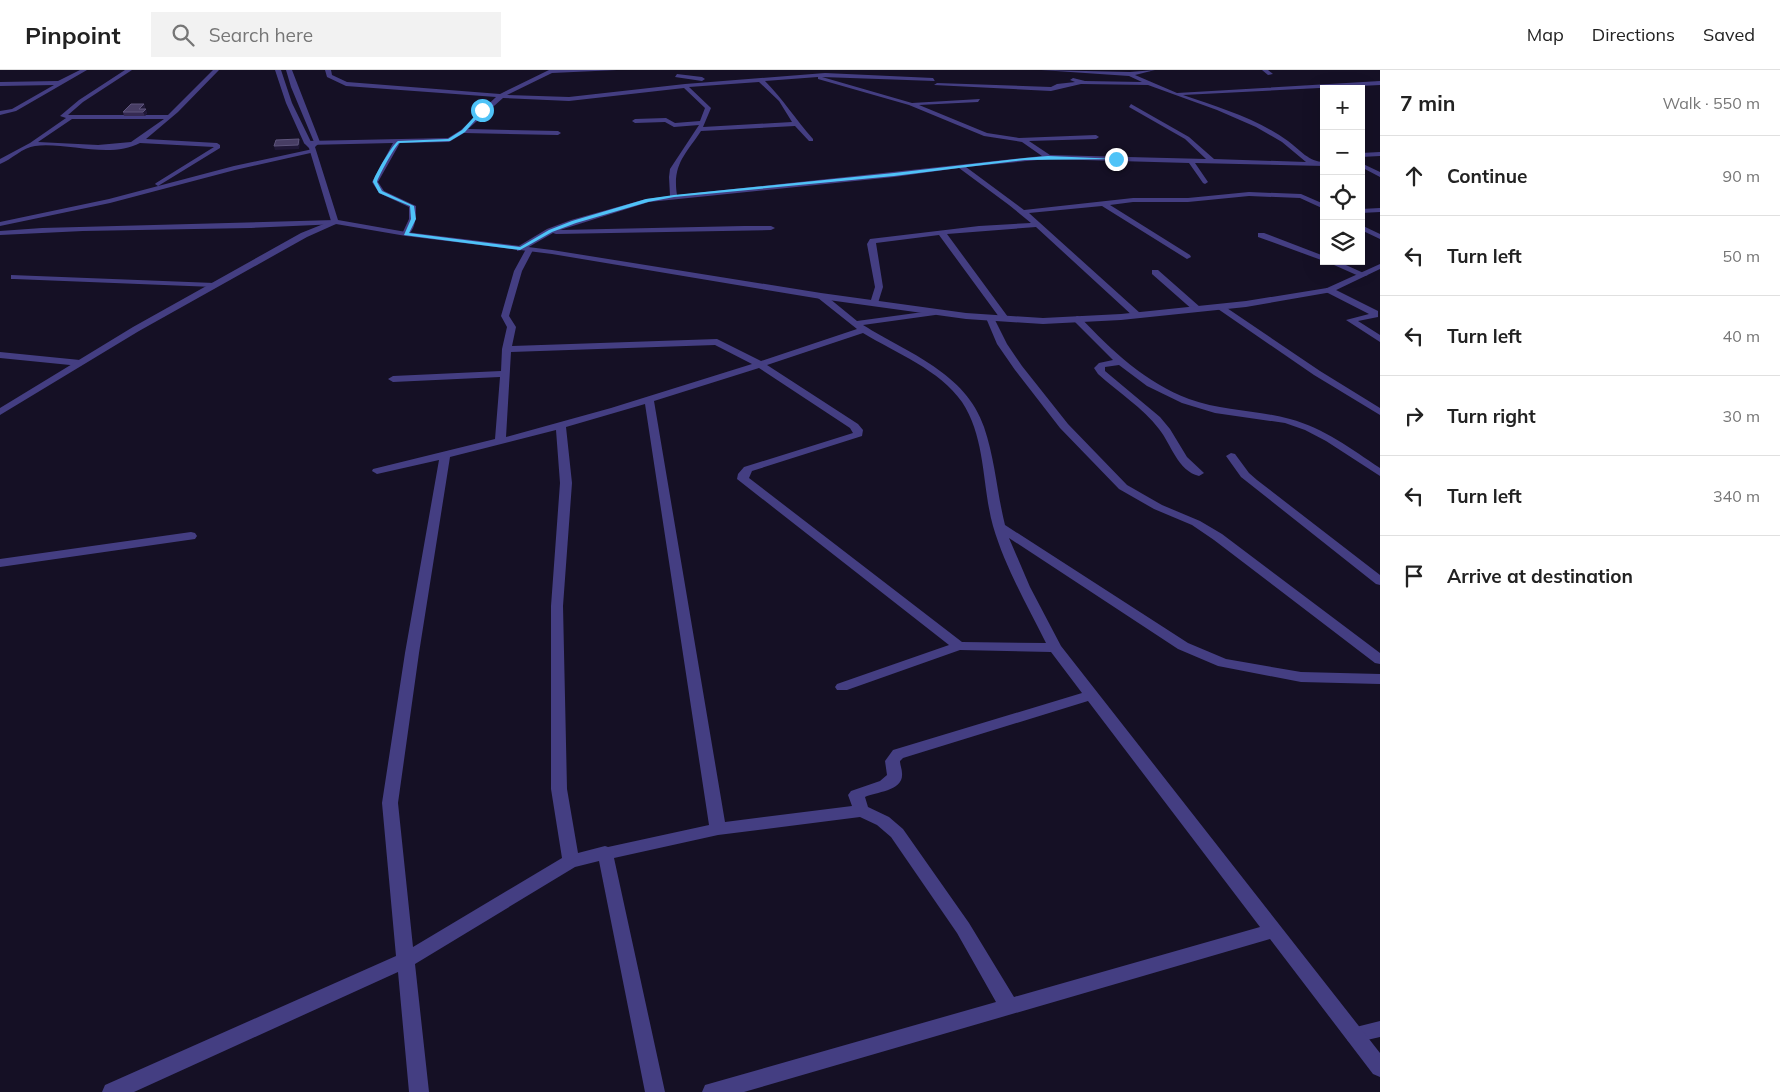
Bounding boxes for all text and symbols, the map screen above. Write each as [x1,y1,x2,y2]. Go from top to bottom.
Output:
search box [151,12,501,57]
text: Pinpoint [25,20,121,50]
icon: search [169,21,197,49]
text: Search here [209,23,313,47]
text: Map [1527,23,1564,46]
text: Directions [1592,23,1675,46]
text: Saved [1703,23,1755,46]
map controls [1320,85,1365,265]
button: + [1320,85,1365,130]
text: 7 min [1400,90,1455,116]
text: Walk · 550 m [1662,93,1760,113]
route start [471,99,494,122]
button: − [1320,130,1365,175]
route end [1105,148,1128,171]
icon: ahead [1400,162,1428,190]
text: Continue [1447,164,1527,188]
text: 90 m [1723,166,1760,186]
button: locate [1320,175,1365,220]
button: layers [1320,220,1365,265]
icon: left [1400,242,1428,270]
text: Turn left [1447,244,1522,268]
text: 50 m [1723,246,1760,266]
icon: left [1400,322,1428,350]
text: Turn left [1447,324,1522,348]
text: 40 m [1723,326,1760,346]
icon: right [1400,402,1428,430]
text: Turn right [1447,404,1536,428]
text: 30 m [1723,406,1760,426]
icon: left [1400,482,1428,510]
text: Turn left [1447,484,1522,508]
text: 340 m [1713,486,1760,506]
icon: arrive [1400,562,1428,590]
text: Arrive at destination [1447,564,1633,588]

